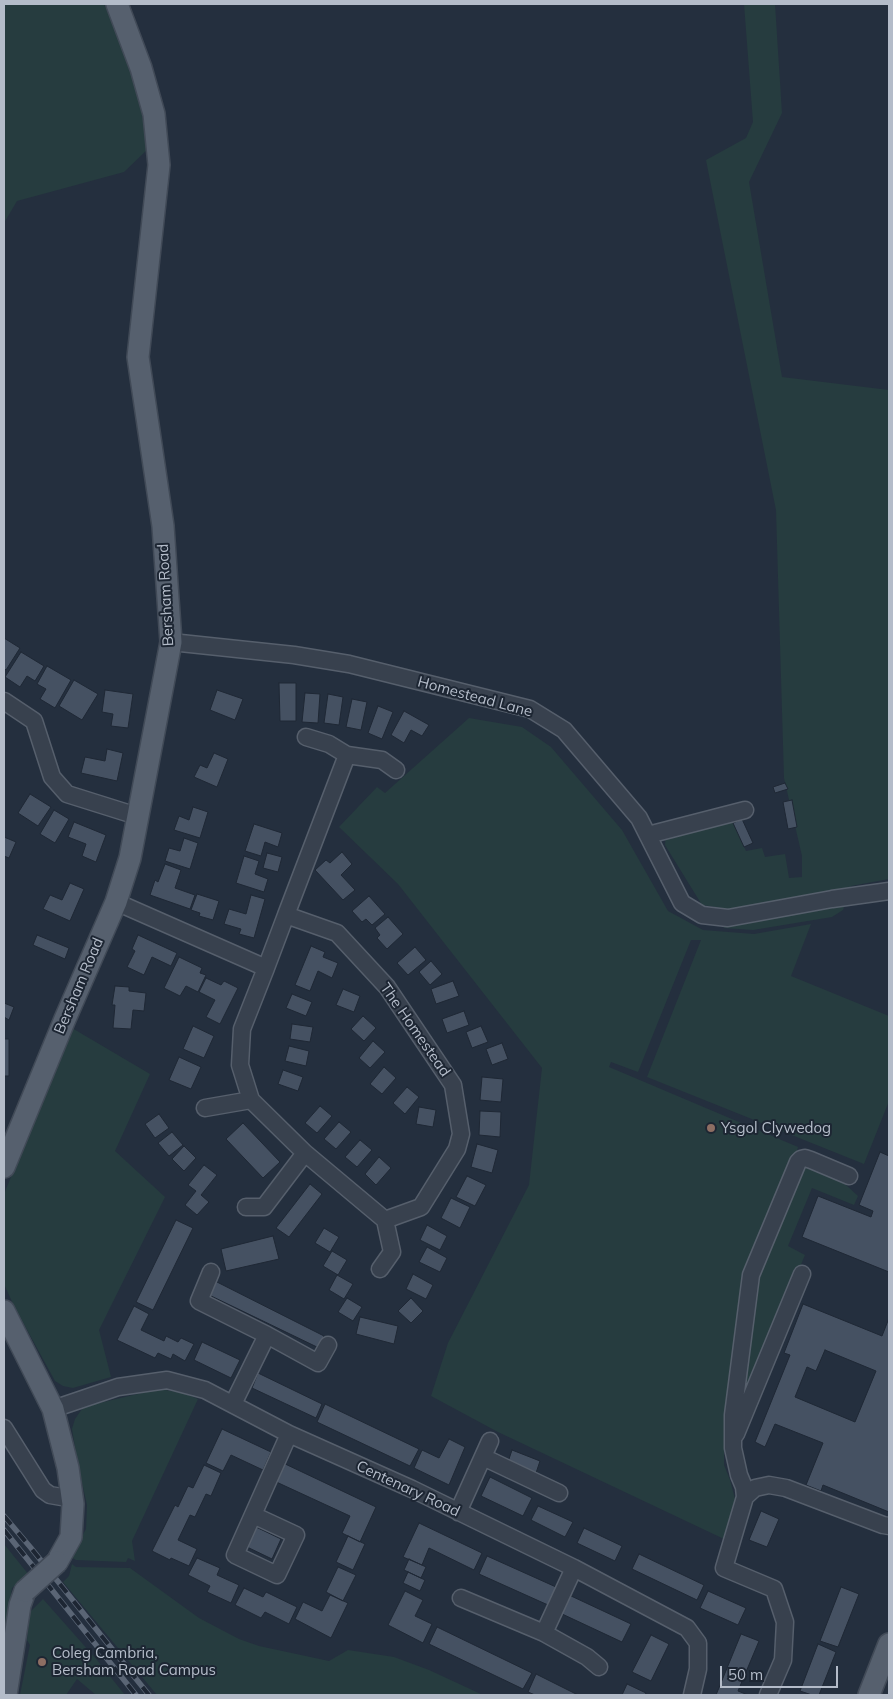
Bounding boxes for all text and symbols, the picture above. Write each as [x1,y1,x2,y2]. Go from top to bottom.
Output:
street label: Bersham Road [154,543,178,647]
street label: Homestead Lane [416,673,534,721]
street label: Bersham Road [51,935,107,1037]
street label: The Homestead [376,980,454,1080]
place label: Ysgol Clywedog [721,1119,831,1137]
marker: Ysgol Clywedog [705,1122,717,1134]
street label: Centenary Road [353,1457,463,1521]
place label: Coleg Cambria, Bersham Road Campus [52,1644,216,1679]
marker: Coleg Cambria, Bersham Road Campus [36,1656,48,1668]
scale bar [723,1656,840,1688]
text: 50 m [728,1665,763,1684]

